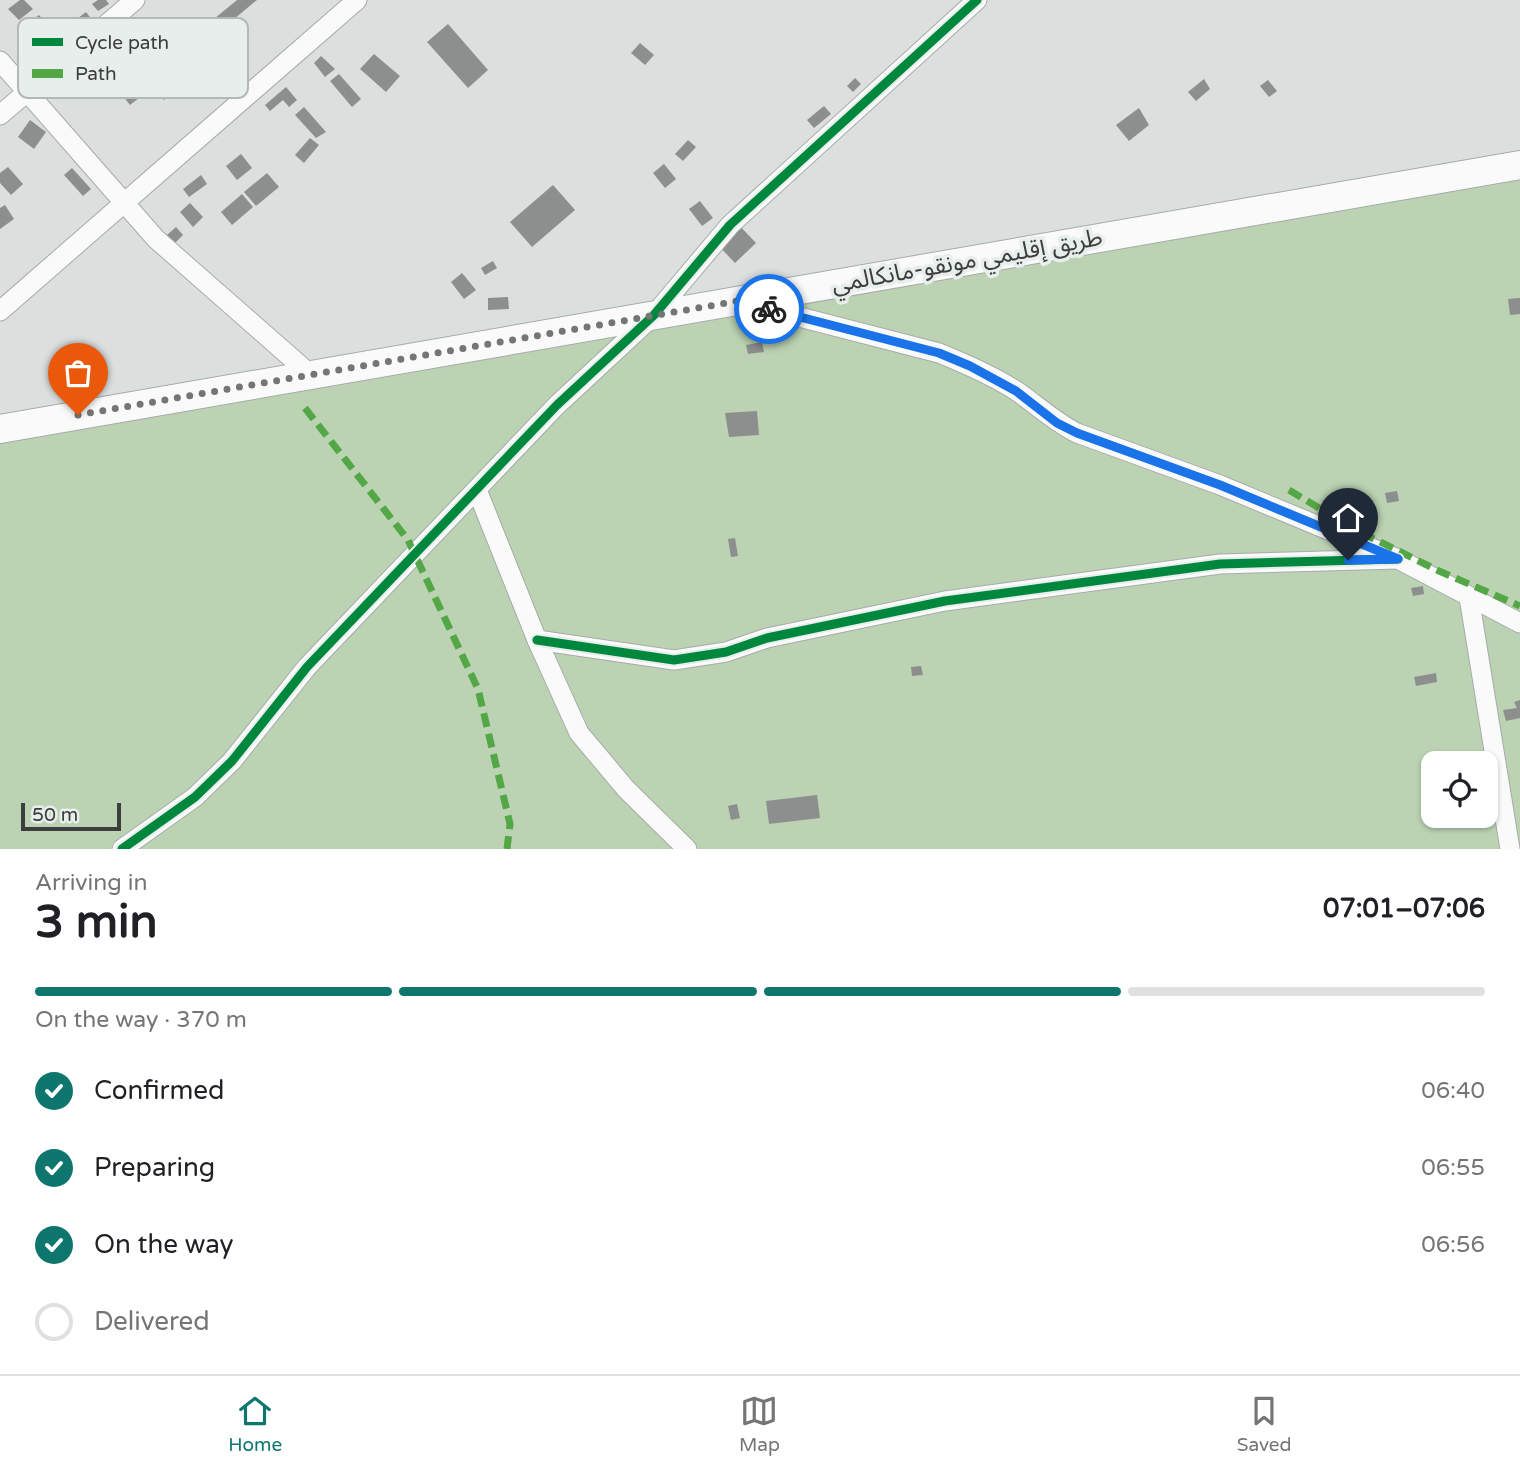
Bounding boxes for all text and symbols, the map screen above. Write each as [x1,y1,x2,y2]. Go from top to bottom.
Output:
legend [18,18,248,98]
text: Cycle path [75,32,169,54]
text: Path [75,63,117,85]
street label: طريق إقليمي مونقو-مانكالمي [829,223,1105,303]
courier [734,274,804,344]
icon: bike [750,290,788,328]
pin [48,343,108,415]
icon: bag [59,354,97,392]
pin [1318,488,1378,560]
icon: home [1329,499,1367,537]
map controls [1421,751,1498,828]
button: locate [1421,751,1498,828]
scale bar [21,800,121,832]
text: 50 m [32,804,78,826]
text: Arriving in [35,869,148,897]
text: 07:01–07:06 [1323,893,1485,924]
text: 3 min [35,895,158,950]
text: On the way · 370 m [35,1006,247,1034]
icon: check [35,1072,73,1110]
text: Confirmed [94,1075,224,1106]
text: 06:40 [1421,1077,1485,1105]
icon: check [35,1149,73,1187]
text: Preparing [94,1152,215,1183]
text: 06:55 [1421,1154,1485,1182]
icon: check [35,1226,73,1264]
text: On the way [94,1229,234,1260]
text: 06:56 [1421,1231,1485,1259]
text: Delivered [94,1306,210,1337]
tab: Home [228,1392,282,1456]
tab: Map [739,1392,780,1456]
tab: Saved [1237,1392,1292,1456]

